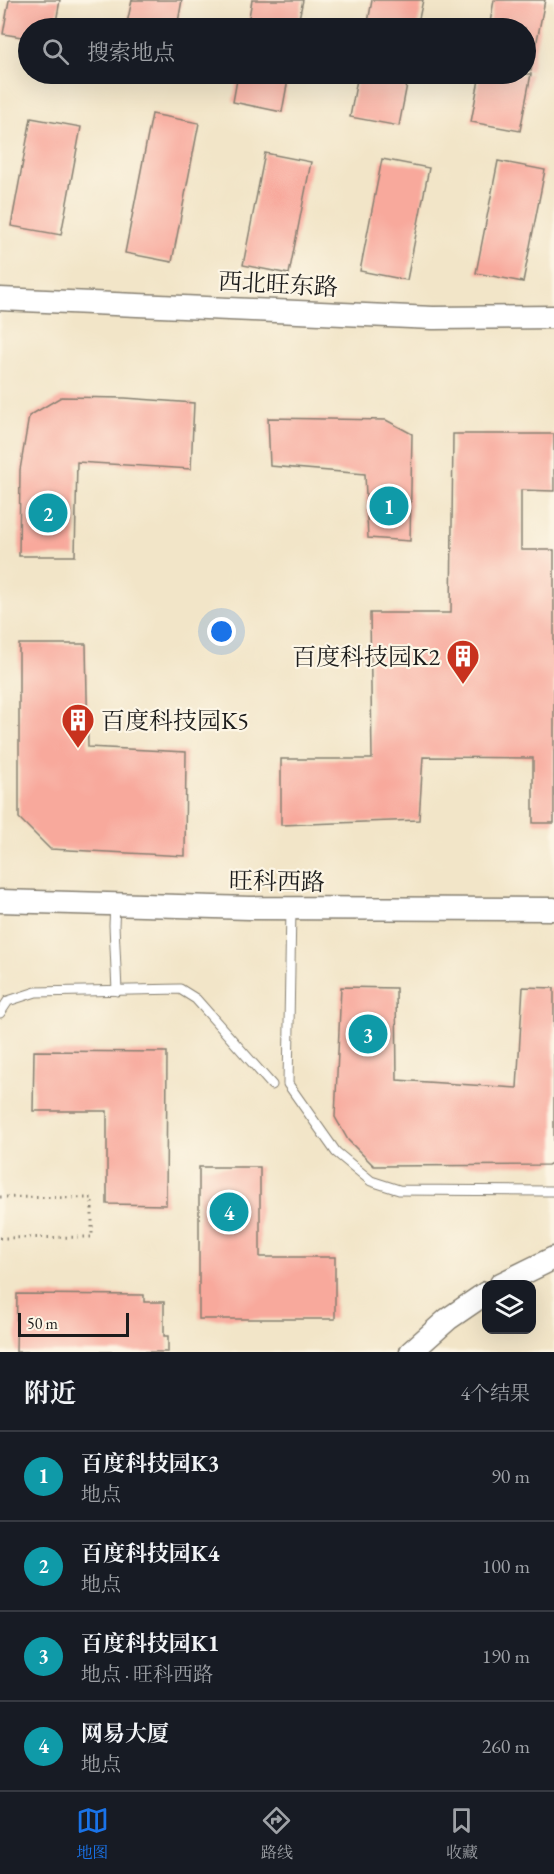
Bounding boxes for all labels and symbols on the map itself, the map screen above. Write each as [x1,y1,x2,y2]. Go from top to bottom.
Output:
street label: 西北旺东路 [217,265,339,303]
pin: 1 [370,484,408,528]
pin: 2 [28,490,68,536]
your location [207,617,236,646]
building icon: 百度科技园K2 [445,638,481,685]
place label: 百度科技园K2 [292,641,440,672]
building icon: 百度科技园K5 [60,702,96,749]
place label: 百度科技园K5 [101,705,249,736]
street label: 旺科西路 [229,865,325,897]
pin: 3 [348,1012,388,1056]
pin: 4 [210,1190,248,1234]
scale bar [18,1310,129,1338]

